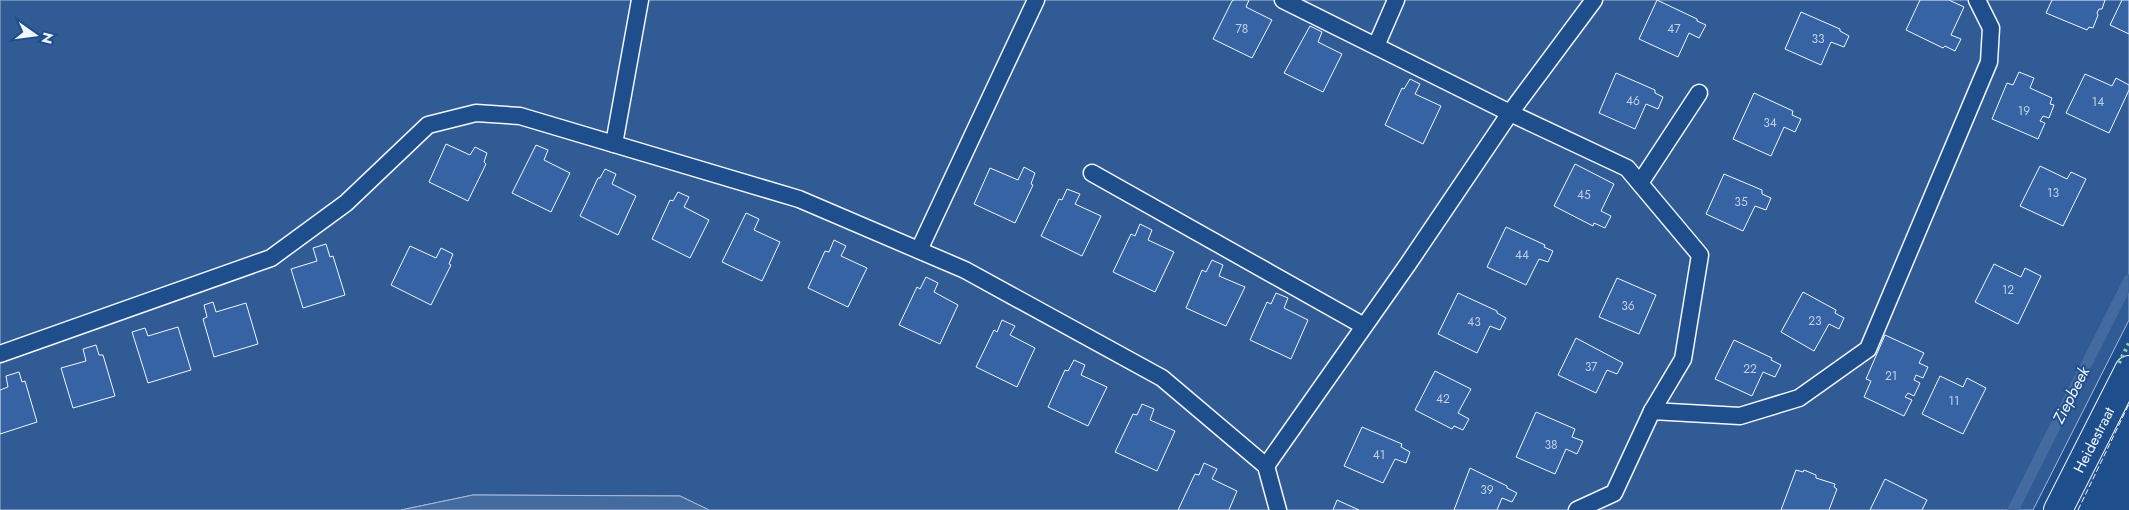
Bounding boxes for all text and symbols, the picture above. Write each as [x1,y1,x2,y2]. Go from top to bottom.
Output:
north arrow [10,10,60,60]
house number: 78 [1236,20,1248,38]
house number: 47 [1667,20,1681,38]
text: N [37,30,59,46]
house number: 33 [1811,30,1825,48]
house number: 46 [1626,92,1640,110]
house number: 14 [2092,93,2104,111]
house number: 19 [2018,102,2030,120]
house number: 34 [1763,114,1777,132]
house number: 13 [2047,184,2059,202]
house number: 45 [1577,186,1591,204]
house number: 35 [1734,193,1748,211]
house number: 44 [1515,246,1529,264]
house number: 12 [2002,281,2014,299]
house number: 36 [1621,297,1635,315]
house number: 23 [1808,312,1822,330]
house number: 43 [1467,313,1481,331]
house number: 37 [1585,358,1598,376]
house number: 22 [1743,360,1757,378]
water label: Ziepbeek [2046,362,2096,428]
house number: 21 [1885,367,1897,385]
house number: 42 [1436,390,1450,408]
house number: 11 [1949,392,1959,410]
street label: Heidestraat [2068,403,2120,477]
house number: 38 [1544,436,1558,454]
house number: 41 [1373,446,1385,464]
house number: 39 [1480,481,1494,499]

